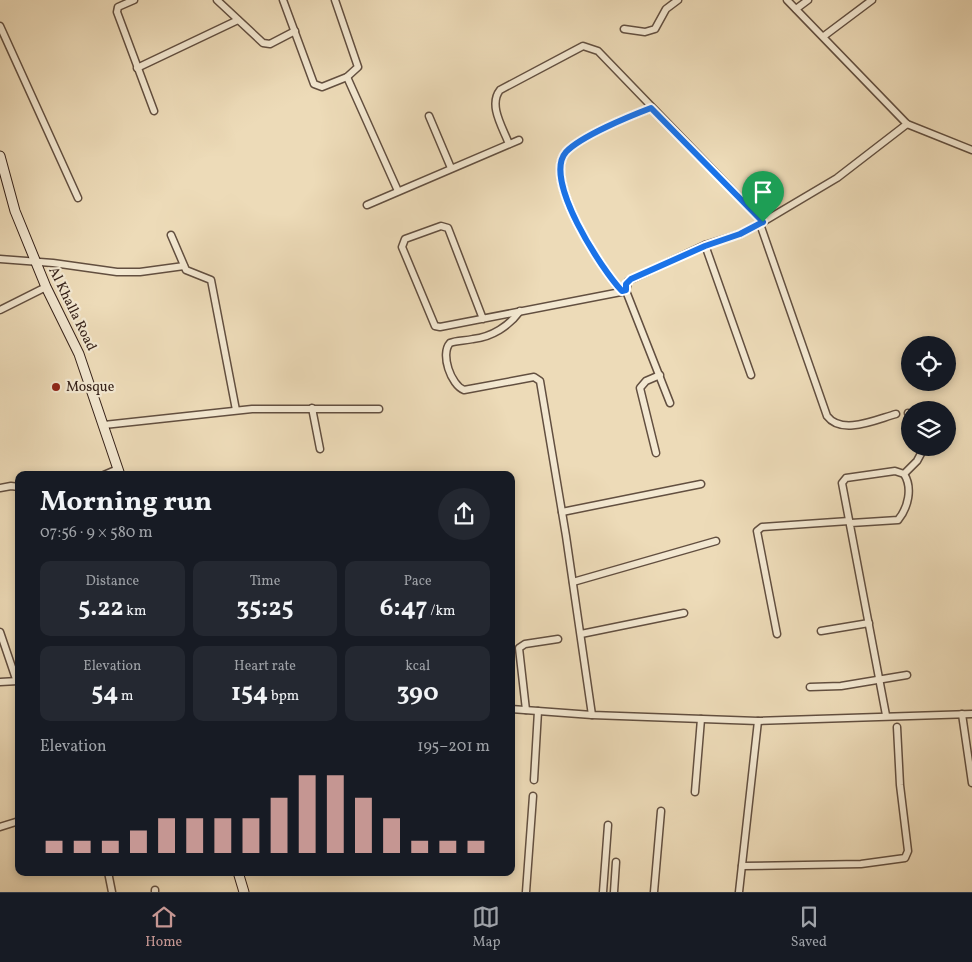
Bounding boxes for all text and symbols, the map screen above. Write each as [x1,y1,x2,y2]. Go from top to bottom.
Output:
pin [742,171,784,222]
icon: arrive [749,178,777,206]
street label: Al Khalla Road [43,264,101,354]
map controls [901,336,956,456]
button: locate [901,336,956,391]
place label: Mosque [66,378,115,397]
marker: Mosque [50,381,62,393]
button: layers [901,401,956,456]
text: Morning run [40,483,212,522]
button: share [438,488,490,540]
text: 07:56 · 9 × 580 m [40,522,153,544]
text: Distance [86,572,139,591]
text: Time [250,572,280,591]
text: Pace [404,572,432,591]
text: 5.22 [78,591,123,626]
text: 35:25 [237,591,293,626]
text: 6:47 [380,591,428,626]
text: km [123,602,146,621]
text: /km [428,602,455,621]
text: Elevation [83,657,141,676]
text: Heart rate [234,657,296,676]
text: kcal [405,657,430,676]
text: 54 [91,676,118,711]
text: 154 [231,676,268,711]
text: 390 [397,676,439,711]
text: m [118,687,134,706]
text: bpm [268,687,299,706]
text: Elevation [40,736,107,758]
text: 195–201 m [417,736,490,758]
tab: Home [145,903,182,952]
tab: Map [472,903,500,952]
tab: Saved [791,903,827,952]

